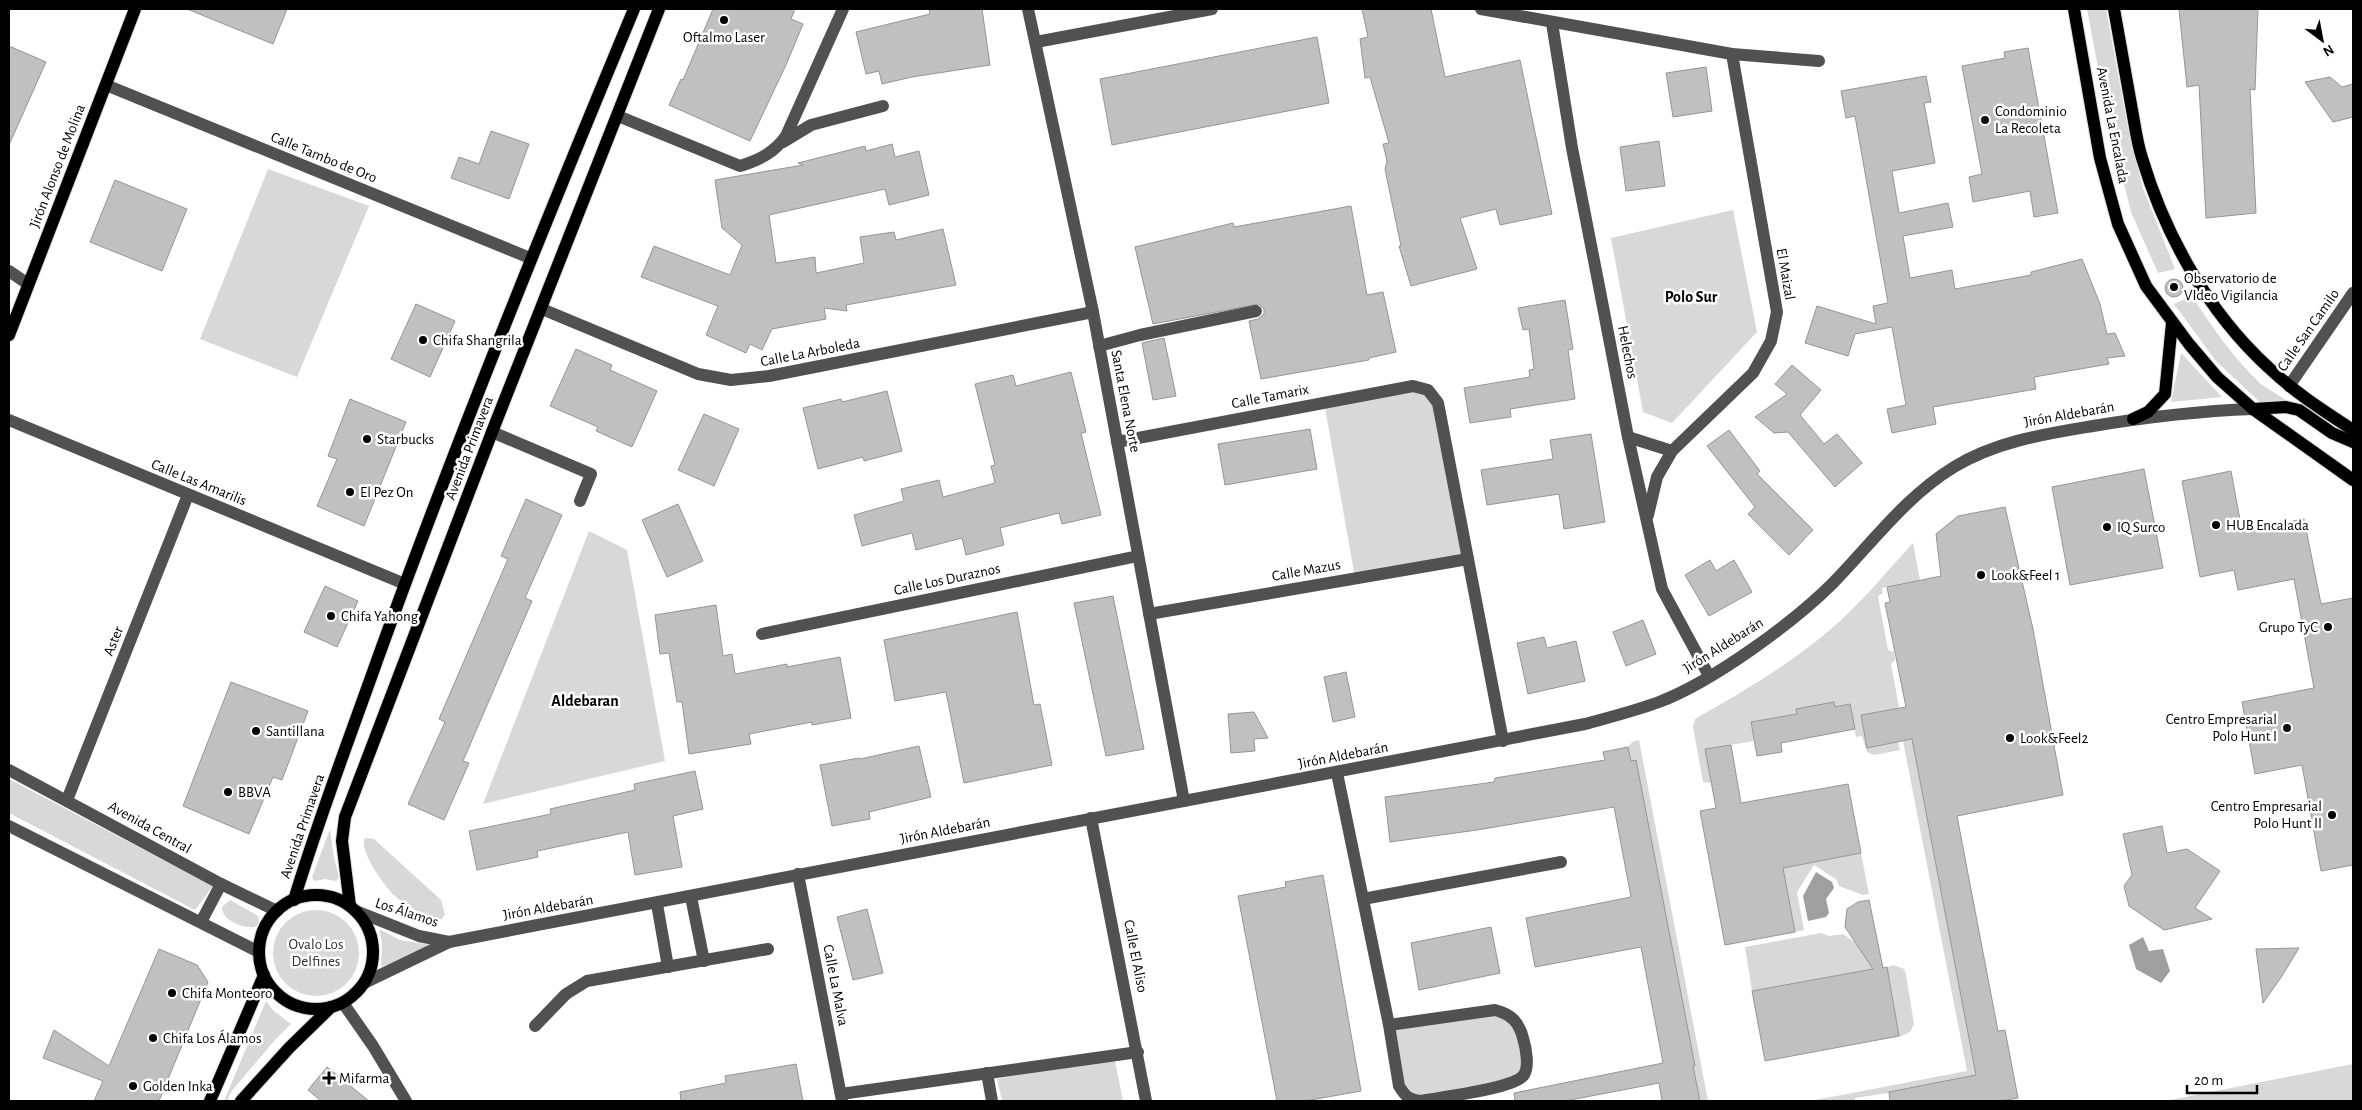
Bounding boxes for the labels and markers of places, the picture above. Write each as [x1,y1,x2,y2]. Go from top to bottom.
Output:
marker: Oftalmo Laser [718,14,730,26]
place label: Oftalmo Laser [683,30,765,45]
place label: Condominio La Recoleta [1995,104,2067,136]
marker: Condominio La Recoleta [1979,114,1991,126]
place label: Observatorio de VIdeo Vigilancia [2184,271,2278,303]
marker: Observatorio de VIdeo Vigilancia [2168,281,2180,293]
place label: Chifa Shangrila [433,333,522,348]
marker: Chifa Shangrila [417,334,429,346]
place label: Starbucks [377,432,434,447]
marker: Starbucks [361,433,373,445]
place label: El Pez On [360,485,413,500]
marker: El Pez On [344,486,356,498]
place label: HUB Encalada [2226,518,2309,533]
marker: HUB Encalada [2210,519,2222,531]
place label: IQ Surco [2117,520,2165,535]
marker: IQ Surco [2101,521,2113,533]
place label: Look&Feel 1 [1991,568,2060,583]
marker: Look&Feel 1 [1975,569,1987,581]
place label: Chifa Yahong [341,609,419,624]
marker: Chifa Yahong [325,610,337,622]
place label: Grupo TyC [2259,620,2318,635]
marker: Grupo TyC [2322,621,2334,633]
place label: Centro Empresarial Polo Hunt I [2166,712,2277,744]
marker: Centro Empresarial Polo Hunt I [2281,722,2293,734]
place label: Santillana [266,724,325,739]
marker: Santillana [250,725,262,737]
place label: Look&Feel2 [2020,731,2089,746]
marker: Look&Feel2 [2004,732,2016,744]
place label: BBVA [238,785,271,800]
marker: BBVA [222,786,234,798]
place label: Centro Empresarial Polo Hunt II [2211,799,2322,831]
marker: Centro Empresarial Polo Hunt II [2326,809,2338,821]
place label: Chifa Monteoro [182,986,272,1001]
marker: Chifa Monteoro [166,987,178,999]
place label: Chifa Los Álamos [163,1029,262,1046]
marker: Chifa Los Álamos [147,1032,159,1044]
place label: Mifarma [339,1071,389,1086]
marker: Mifarma [323,1072,335,1084]
place label: Golden Inka [143,1079,213,1094]
marker: Golden Inka [127,1080,139,1092]

